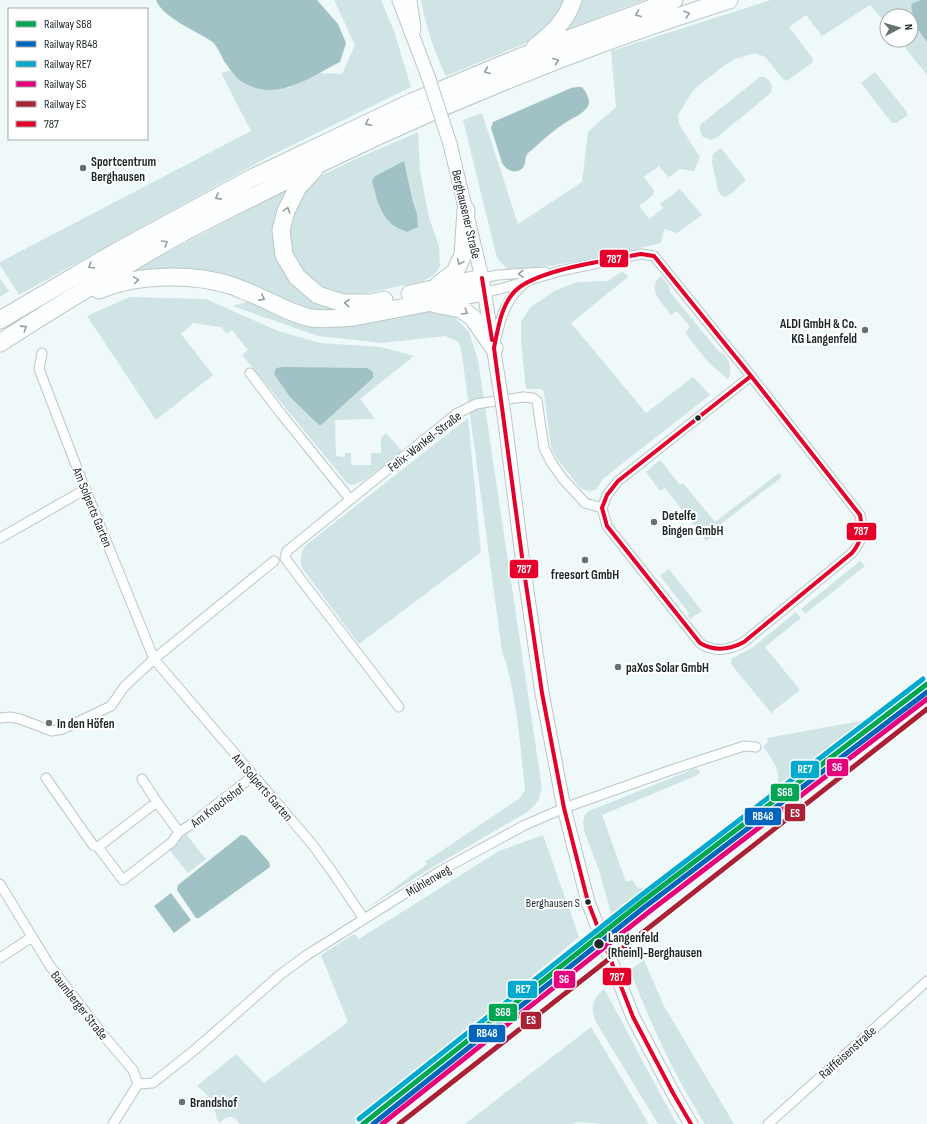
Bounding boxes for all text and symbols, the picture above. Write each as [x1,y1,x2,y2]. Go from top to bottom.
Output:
legend [8,8,148,140]
north arrow [879,8,919,48]
one-way arrow [634,9,641,17]
one-way arrow [683,10,690,19]
text: Railway S68 [44,17,92,32]
text: N [902,23,915,31]
text: Railway RB48 [44,37,98,52]
text: Railway RE7 [44,57,92,72]
one-way arrow [552,58,560,66]
one-way arrow [484,66,492,74]
text: Railway S6 [44,77,87,92]
text: Railway ES [44,97,86,112]
text: 787 [44,117,59,132]
one-way arrow [365,118,372,126]
place label: Sportcentrum Berghausen [91,154,156,185]
marker: Sportcentrum Berghausen [78,163,88,173]
street label: Berghausener Straße [448,168,484,260]
one-way arrow [215,192,222,200]
one-way arrow [282,207,290,214]
one-way arrow [161,241,168,248]
line badge: 787 [599,249,629,268]
text: 787 [607,253,622,266]
one-way arrow [457,257,465,265]
one-way arrow [88,262,95,269]
one-way arrow [518,269,524,278]
one-way arrow [133,277,139,285]
one-way arrow [258,294,266,301]
one-way arrow [344,299,350,307]
one-way arrow [461,308,468,315]
place label: ALDI GmbH & Co. KG Langenfeld [779,316,857,347]
marker: ALDI GmbH & Co. KG Langenfeld [860,325,870,335]
one-way arrow [19,326,26,333]
street label: Felix-Wankel-Straße [385,408,465,475]
unlabelled marker [693,413,703,423]
street label: Am Solperts Garten [68,464,115,550]
place label: Detelfe Bingen GmbH [662,508,723,539]
marker: Detelfe Bingen GmbH [649,517,659,527]
line badge: 787 [846,522,877,541]
text: 787 [854,525,869,538]
marker: freesort GmbH [580,555,590,565]
line badge: 787 [509,559,539,579]
text: 787 [517,563,532,576]
place label: freesort GmbH [551,567,619,583]
place label: paXos Solar GmbH [626,660,709,676]
marker: paXos Solar GmbH [613,662,623,672]
place label: In den Höfen [57,716,115,732]
marker: In den Höfen [44,718,54,728]
street label: Am Solperts Garten [228,750,296,825]
line badge: S6 [826,758,849,777]
line badge: RE7 [790,760,820,779]
text: S6 [832,761,842,774]
text: RE7 [798,763,813,776]
street label: Am Knochshof [187,780,248,832]
line badge: S68 [770,783,800,802]
text: S68 [777,786,793,799]
line badge: ES [784,803,806,822]
line badge: RB48 [744,807,782,826]
text: ES [790,807,800,820]
text: RB48 [752,810,774,823]
street label: Mühlenweg [403,861,454,900]
place label: Berghausen S [526,896,580,911]
marker: Berghausen S [583,897,593,907]
place label: Langenfeld (Rheinl)-Berghausen [608,930,702,961]
marker: Langenfeld (Rheinl)-Berghausen [592,937,606,951]
line badge: 787 [602,967,632,986]
street label: Baumberger Straße [47,968,111,1043]
line badge: S6 [553,970,576,989]
text: 787 [610,971,625,984]
text: S6 [559,973,569,986]
line badge: RE7 [507,980,538,999]
text: RE7 [516,983,531,996]
line badge: S68 [488,1003,518,1022]
text: S68 [495,1006,511,1019]
line badge: ES [520,1011,542,1030]
text: ES [526,1014,536,1027]
street label: Raiffeisenstraße [816,1023,880,1083]
line badge: RB48 [468,1024,506,1043]
text: RB48 [476,1027,498,1040]
place label: Brandshof [190,1095,238,1111]
marker: Brandshof [177,1097,187,1107]

